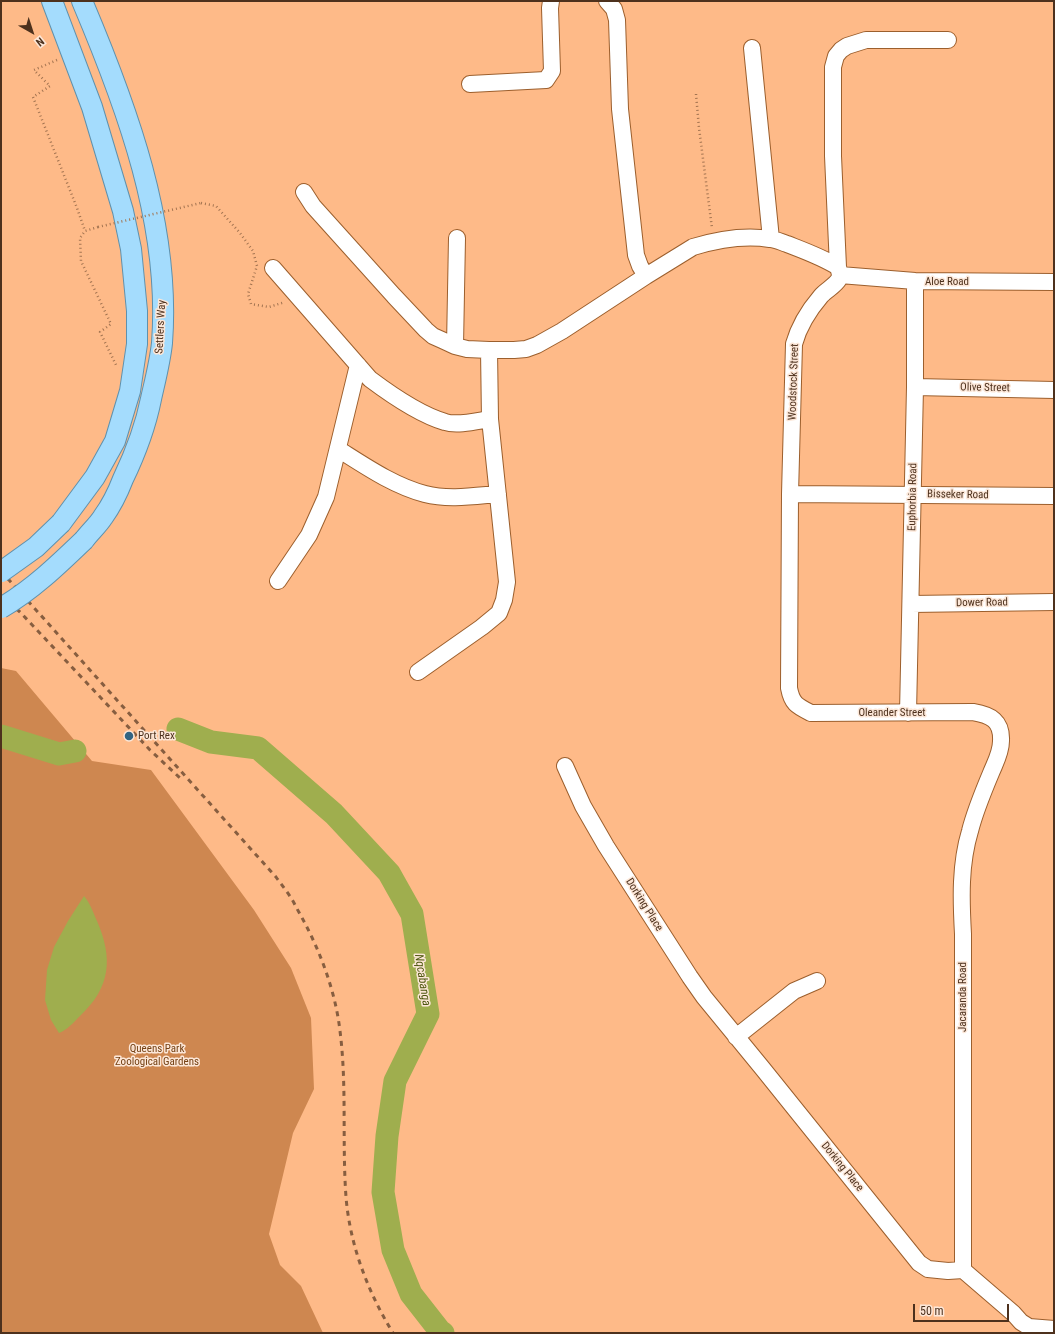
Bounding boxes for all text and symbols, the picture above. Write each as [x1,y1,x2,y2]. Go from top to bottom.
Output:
north arrow [12,12,52,52]
text: N [33,35,47,49]
street label: Aloe Road [925,275,969,289]
street label: Settlers Way [153,300,169,354]
street label: Woodstock Street [786,343,802,421]
street label: Olive Street [960,381,1010,395]
street label: Euphorbia Road [906,463,920,531]
street label: Bisseker Road [927,488,989,502]
street label: Dower Road [956,596,1008,610]
street label: Oleander Street [858,706,926,720]
place label: Port Rex [138,729,175,743]
marker: Port Rex [123,730,135,742]
street label: Dorking Place [622,876,666,934]
water label: Nqcabanga [411,953,433,1007]
street label: Jacaranda Road [956,962,970,1032]
park label: Queens Park Zoological Gardens [115,1042,199,1068]
street label: Dorking Place [818,1140,866,1194]
scale bar [915,1296,1011,1322]
text: 50 m [920,1304,944,1318]

